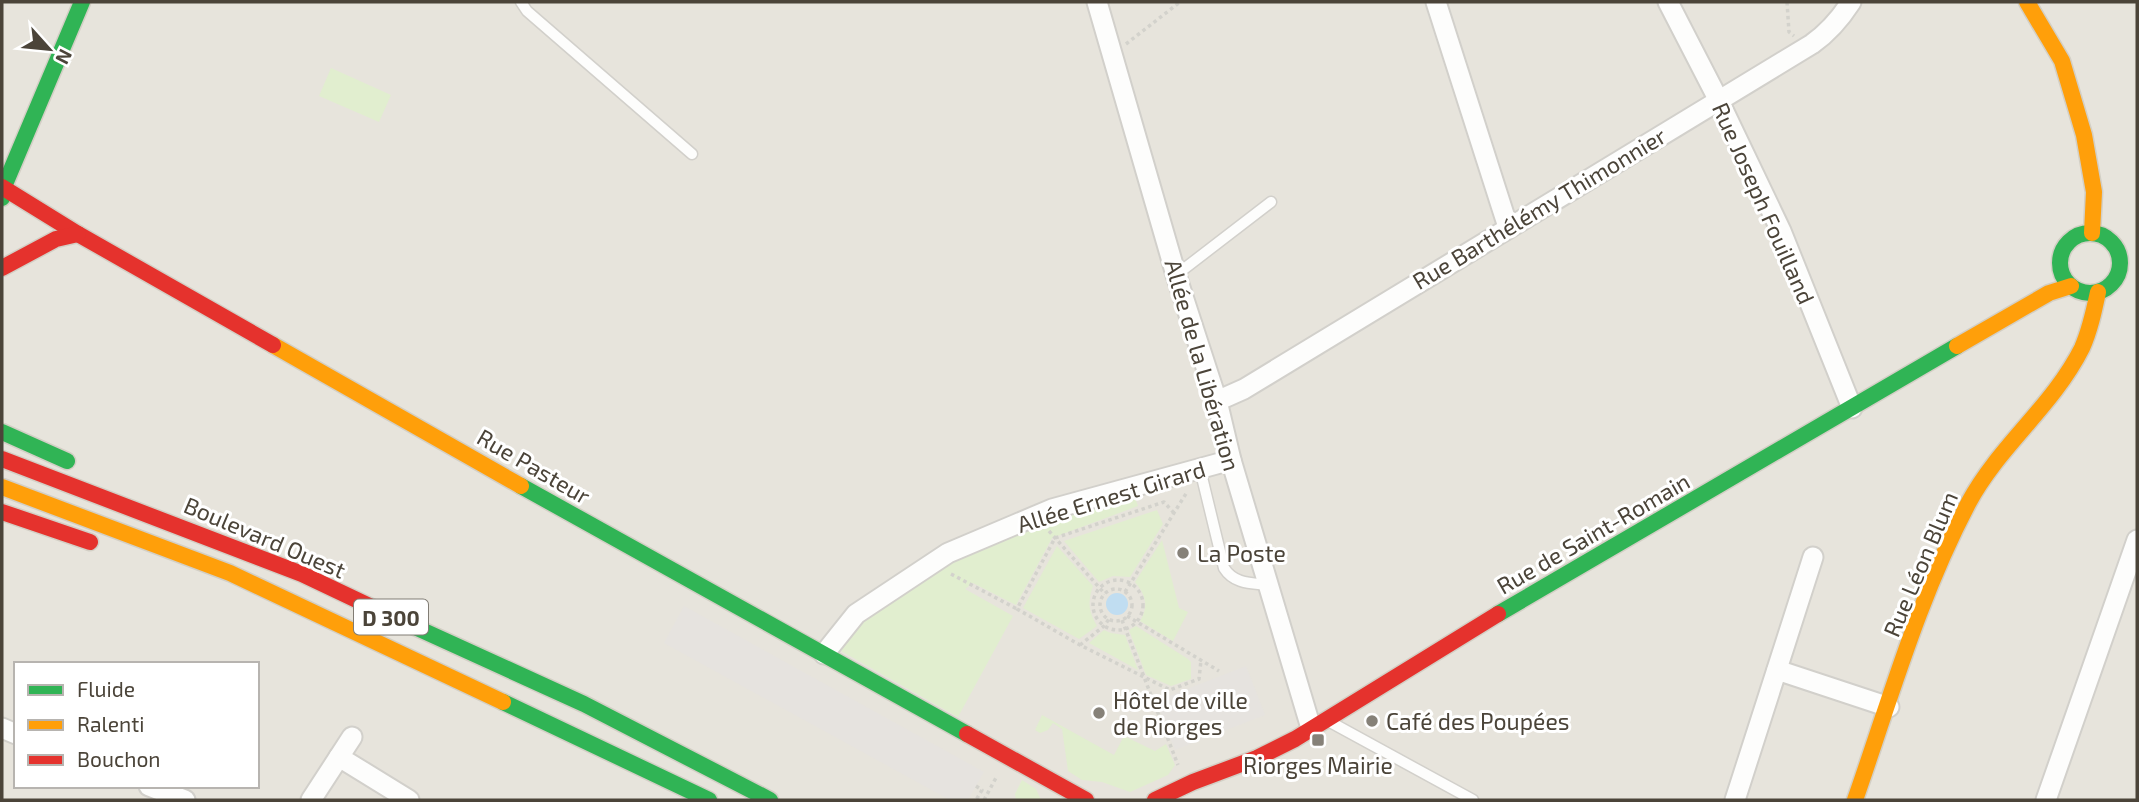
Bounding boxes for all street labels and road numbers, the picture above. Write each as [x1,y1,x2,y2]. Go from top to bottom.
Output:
street label: Rue Joseph Fouilland [1707,98,1821,308]
street label: Rue Barthélémy Thimonnier [1407,121,1671,295]
street label: Allée de la Libération [1159,256,1247,474]
street label: Rue Pasteur [472,422,596,510]
street label: Allée Ernest Girard [1013,454,1209,538]
street label: Rue de Saint-Romain [1492,466,1694,600]
street label: Rue Léon Blum [1877,487,1963,641]
street label: Boulevard Ouest [180,490,350,584]
road number: D 300 [354,600,428,634]

